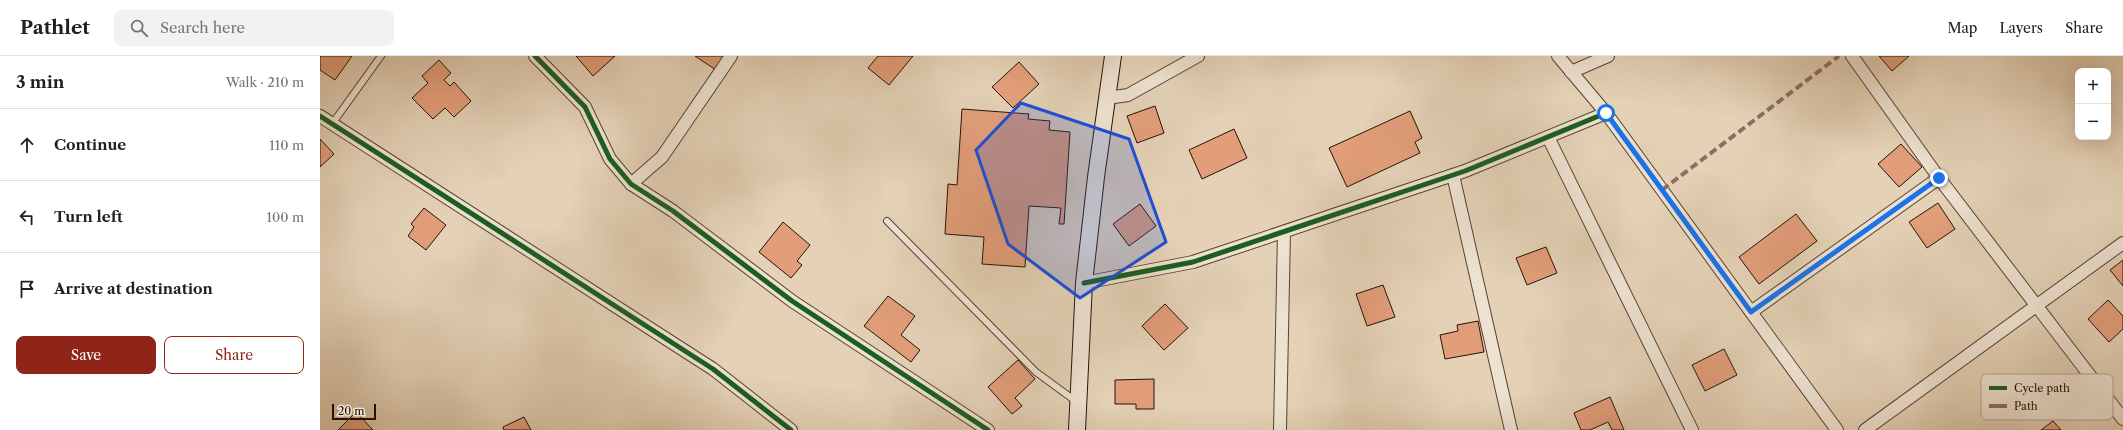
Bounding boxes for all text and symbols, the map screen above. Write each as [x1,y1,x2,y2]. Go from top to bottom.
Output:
search box [114,10,394,46]
text: Pathlet [20,16,90,39]
icon: search [128,17,150,39]
text: Search here [160,18,245,37]
text: Map [1947,19,1977,37]
text: Layers [1999,19,2043,37]
text: Share [2065,19,2103,37]
map controls [2075,68,2111,140]
button: + [2075,68,2111,104]
text: 3 min [16,72,65,92]
text: Walk · 210 m [226,74,304,90]
route start [1597,104,1615,122]
button: − [2075,104,2111,140]
icon: ahead [16,134,38,156]
text: Continue [54,135,126,154]
text: 110 m [269,137,304,153]
route end [1930,169,1948,187]
icon: left [16,206,38,228]
text: Turn left [54,207,123,226]
text: 100 m [266,209,304,225]
icon: arrive [16,278,38,300]
text: Arrive at destination [54,279,213,298]
button: Save [16,336,156,374]
button: Share [164,336,304,374]
legend [1981,374,2113,420]
text: Cycle path [2014,381,2070,395]
text: Path [2014,399,2038,413]
scale bar [332,402,376,421]
text: 20 m [338,404,364,418]

